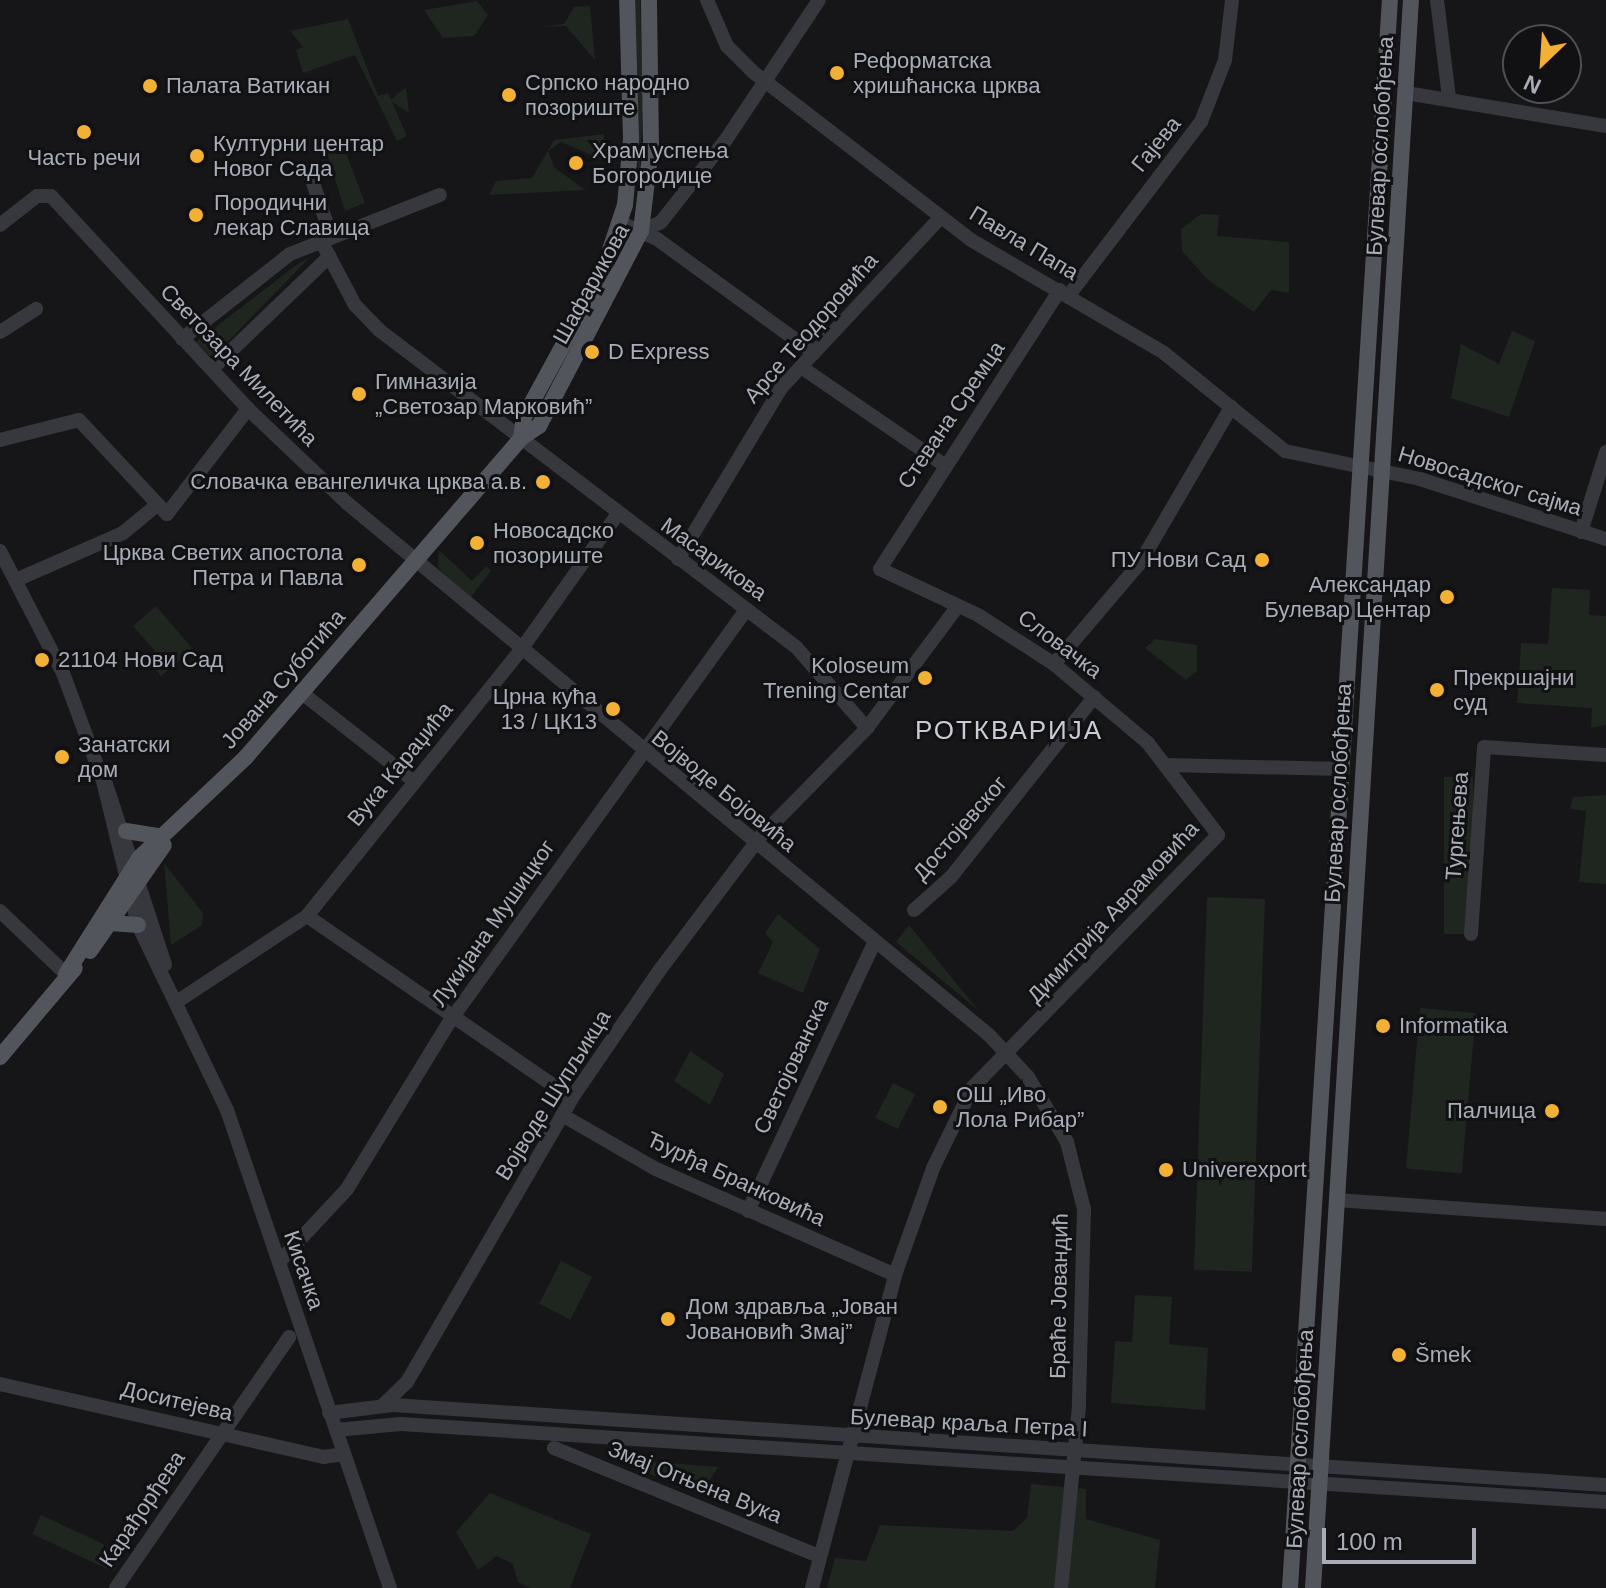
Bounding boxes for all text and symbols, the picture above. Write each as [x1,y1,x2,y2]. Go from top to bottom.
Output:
north arrow [1502,24,1582,104]
street label: Булевар ослобођења [1361,36,1399,256]
place label: Реформатска хришћанска црква [853,47,1040,98]
marker: Реформатска хришћанска црква [828,64,846,82]
place label: Српско народно позориште [525,69,690,120]
text: N [1520,70,1545,99]
place label: Палата Ватикан [166,73,330,99]
marker: Палата Ватикан [141,77,159,95]
marker: Српско народно позориште [500,86,518,104]
street label: Гајева [1126,111,1186,177]
marker: Часть речи [75,123,93,141]
place label: Културни центар Новог Сада [213,130,384,182]
place label: Храм успења Богородице [592,137,728,188]
place label: Часть речи [27,145,141,171]
marker: Културни центар Новог Сада [188,147,206,165]
marker: Храм успења Богородице [567,154,585,172]
place label: Породични лекар Славица [214,189,370,240]
street label: Павла Папа [965,200,1083,286]
marker: Породични лекар Славица [185,204,207,226]
street label: Шафарикова [547,219,635,349]
street label: Арсе Теодоровића [739,247,883,409]
street label: Светозара Милетића [155,278,323,452]
street label: Стевана Сремца [892,336,1010,494]
place label: D Express [608,339,709,365]
marker: D Express [583,343,601,361]
place label: Гимназија „Светозар Марковић” [375,368,592,420]
marker: Гимназија „Светозар Марковић” [350,385,368,403]
street label: Новосадског сајма [1395,441,1585,521]
place label: Словачка евангеличка црква а.в. [190,469,527,495]
marker: Словачка евангеличка црква а.в. [534,473,552,491]
street label: Масарикова [656,512,772,606]
place label: Новосадско позориште [493,517,614,568]
marker: Новосадско позориште [468,534,486,552]
place label: Црква Светих апостола Петра и Павла [103,539,343,590]
place label: ПУ Нови Сад [1111,547,1246,573]
marker: ПУ Нови Сад [1253,551,1271,569]
marker: Црква Светих апостола Петра и Павла [350,556,368,574]
place label: Александар Булевар Центар [1264,571,1431,622]
marker: Александар Булевар Центар [1438,588,1456,606]
street label: Јована Суботића [215,604,351,754]
street label: Словачка [1013,604,1107,684]
place label: 21104 Нови Сад [58,647,223,673]
marker: 21104 Нови Сад [33,651,51,669]
place label: Koloseum Trening Centar [763,652,909,704]
place label: Прекршајни суд [1453,664,1574,716]
marker: Koloseum Trening Centar [916,669,934,687]
marker: Прекршајни суд [1428,681,1446,699]
place label: Црна кућа 13 / ЦК13 [493,683,597,734]
street label: Булевар ослобођења [1319,683,1357,903]
street label: Вука Караџића [342,697,458,831]
marker: Црна кућа 13 / ЦК13 [604,700,622,718]
district label: РОТКВАРИЈА [915,715,1103,747]
street label: Војводе Бојовића [646,725,802,857]
place label: Занатски дом [78,731,170,782]
marker: Занатски дом [53,748,71,766]
street label: Достојевског [907,770,1013,886]
street label: Тургењева [1440,771,1474,881]
street label: Димитрија Аврамовића [1022,816,1204,1008]
street label: Лукијана Мушицког [426,835,560,1011]
street label: Светојованска [748,994,834,1138]
street label: Војводе Шупљикца [490,1005,616,1185]
place label: Informatika [1399,1013,1508,1039]
marker: Informatika [1374,1017,1392,1035]
place label: ОШ „Иво Лола Рибар” [956,1081,1084,1132]
marker: ОШ „Иво Лола Рибар” [931,1098,949,1116]
place label: Палчица [1447,1098,1536,1124]
marker: Палчица [1543,1102,1561,1120]
street label: Ђурђа Бранковића [642,1126,830,1232]
place label: Univerexport [1182,1157,1307,1183]
marker: Univerexport [1157,1161,1175,1179]
street label: Браће Јовандић [1044,1213,1074,1379]
street label: Кисачка [278,1227,330,1313]
place label: Дом здравља „Јован Јовановић Змај” [686,1293,898,1344]
marker: Дом здравља „Јован Јовановић Змај” [657,1308,679,1330]
street label: Булевар ослобођења [1281,1329,1319,1549]
place label: Šmek [1415,1342,1471,1368]
marker: Šmek [1390,1346,1408,1364]
street label: Доситејева [119,1375,235,1427]
street label: Булевар краља Петра I [849,1404,1089,1442]
street label: Змај Огњена Вука [604,1435,786,1529]
street label: Карађорђева [93,1446,191,1572]
scale bar [1326,1512,1480,1562]
text: 100 m [1336,1528,1403,1555]

